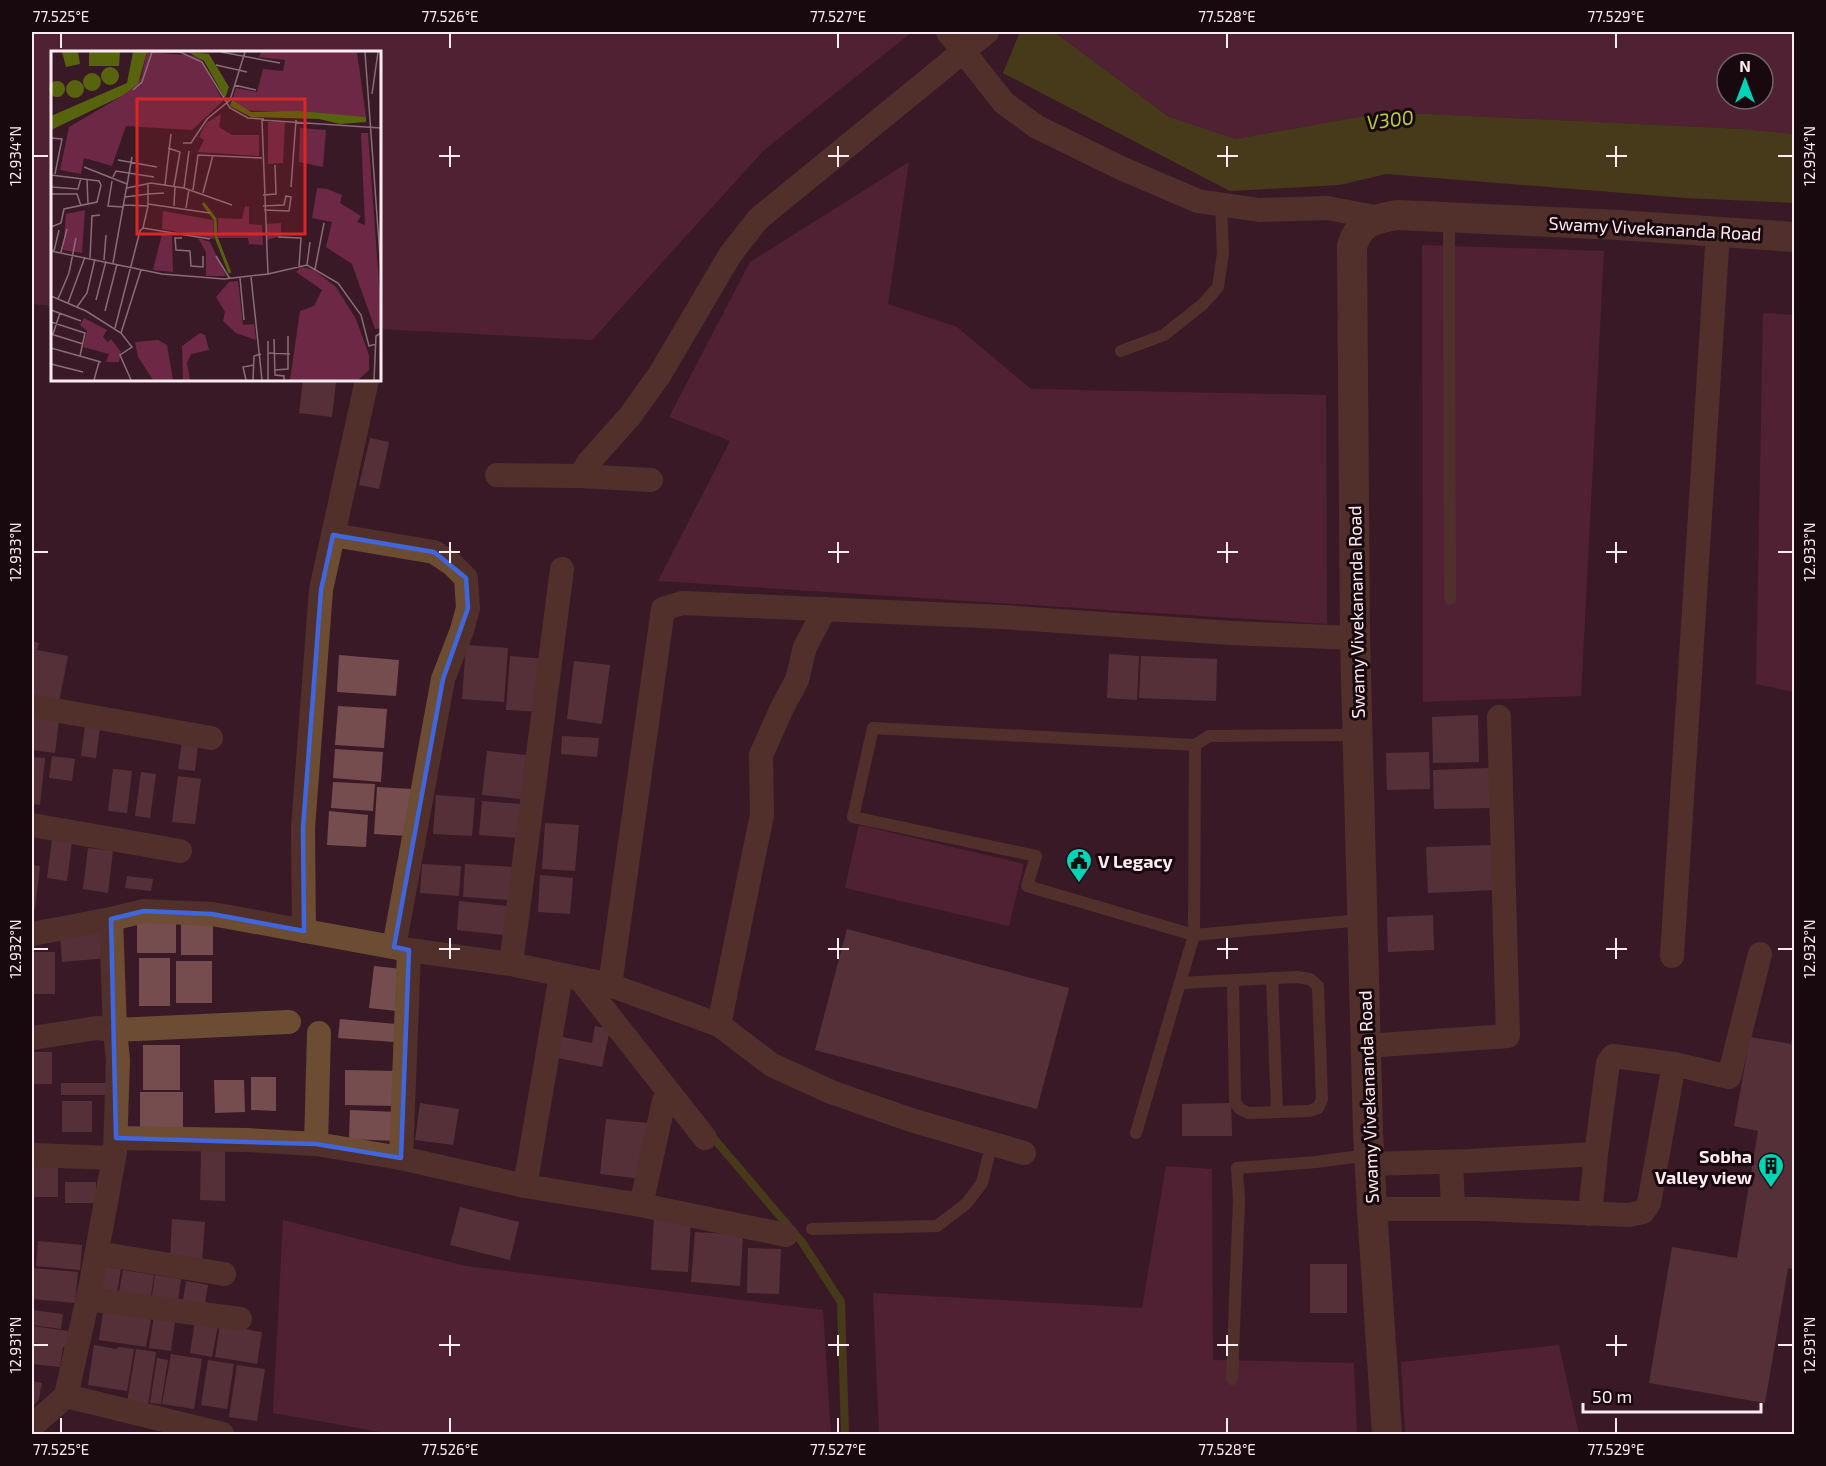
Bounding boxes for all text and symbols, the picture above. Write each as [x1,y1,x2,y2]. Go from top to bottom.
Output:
text: 77.525°E [33,7,89,25]
text: 77.526°E [421,7,479,25]
text: 77.527°E [810,7,866,25]
text: 77.528°E [1198,7,1256,25]
text: 77.529°E [1587,7,1645,25]
inset map [51,51,381,381]
north arrow [1715,51,1775,111]
text: N [1739,56,1751,75]
water label: V300 [1365,104,1415,134]
text: 12.934°N [6,126,24,186]
text: 12.934°N [1800,126,1818,186]
street label: Swamy Vivekananda Road [1548,211,1762,245]
street label: Swamy Vivekananda Road [1343,505,1369,719]
text: 12.933°N [6,522,24,582]
text: 12.933°N [1800,522,1818,582]
public building icon: V Legacy [1064,846,1094,884]
place label: V Legacy [1098,850,1174,872]
text: 12.932°N [6,919,24,979]
text: 12.932°N [1800,919,1818,979]
street label: Swamy Vivekananda Road [1353,990,1383,1204]
place label: Sobha Valley view [1655,1145,1753,1188]
building icon: Sobha Valley view [1756,1151,1786,1189]
text: 12.931°N [6,1317,24,1373]
text: 12.931°N [1800,1317,1818,1373]
scale bar [1583,1376,1762,1414]
text: 50 m [1592,1385,1632,1407]
text: 77.525°E [33,1440,89,1458]
text: 77.526°E [421,1440,479,1458]
text: 77.527°E [810,1440,866,1458]
text: 77.528°E [1198,1440,1256,1458]
text: 77.529°E [1587,1440,1645,1458]

